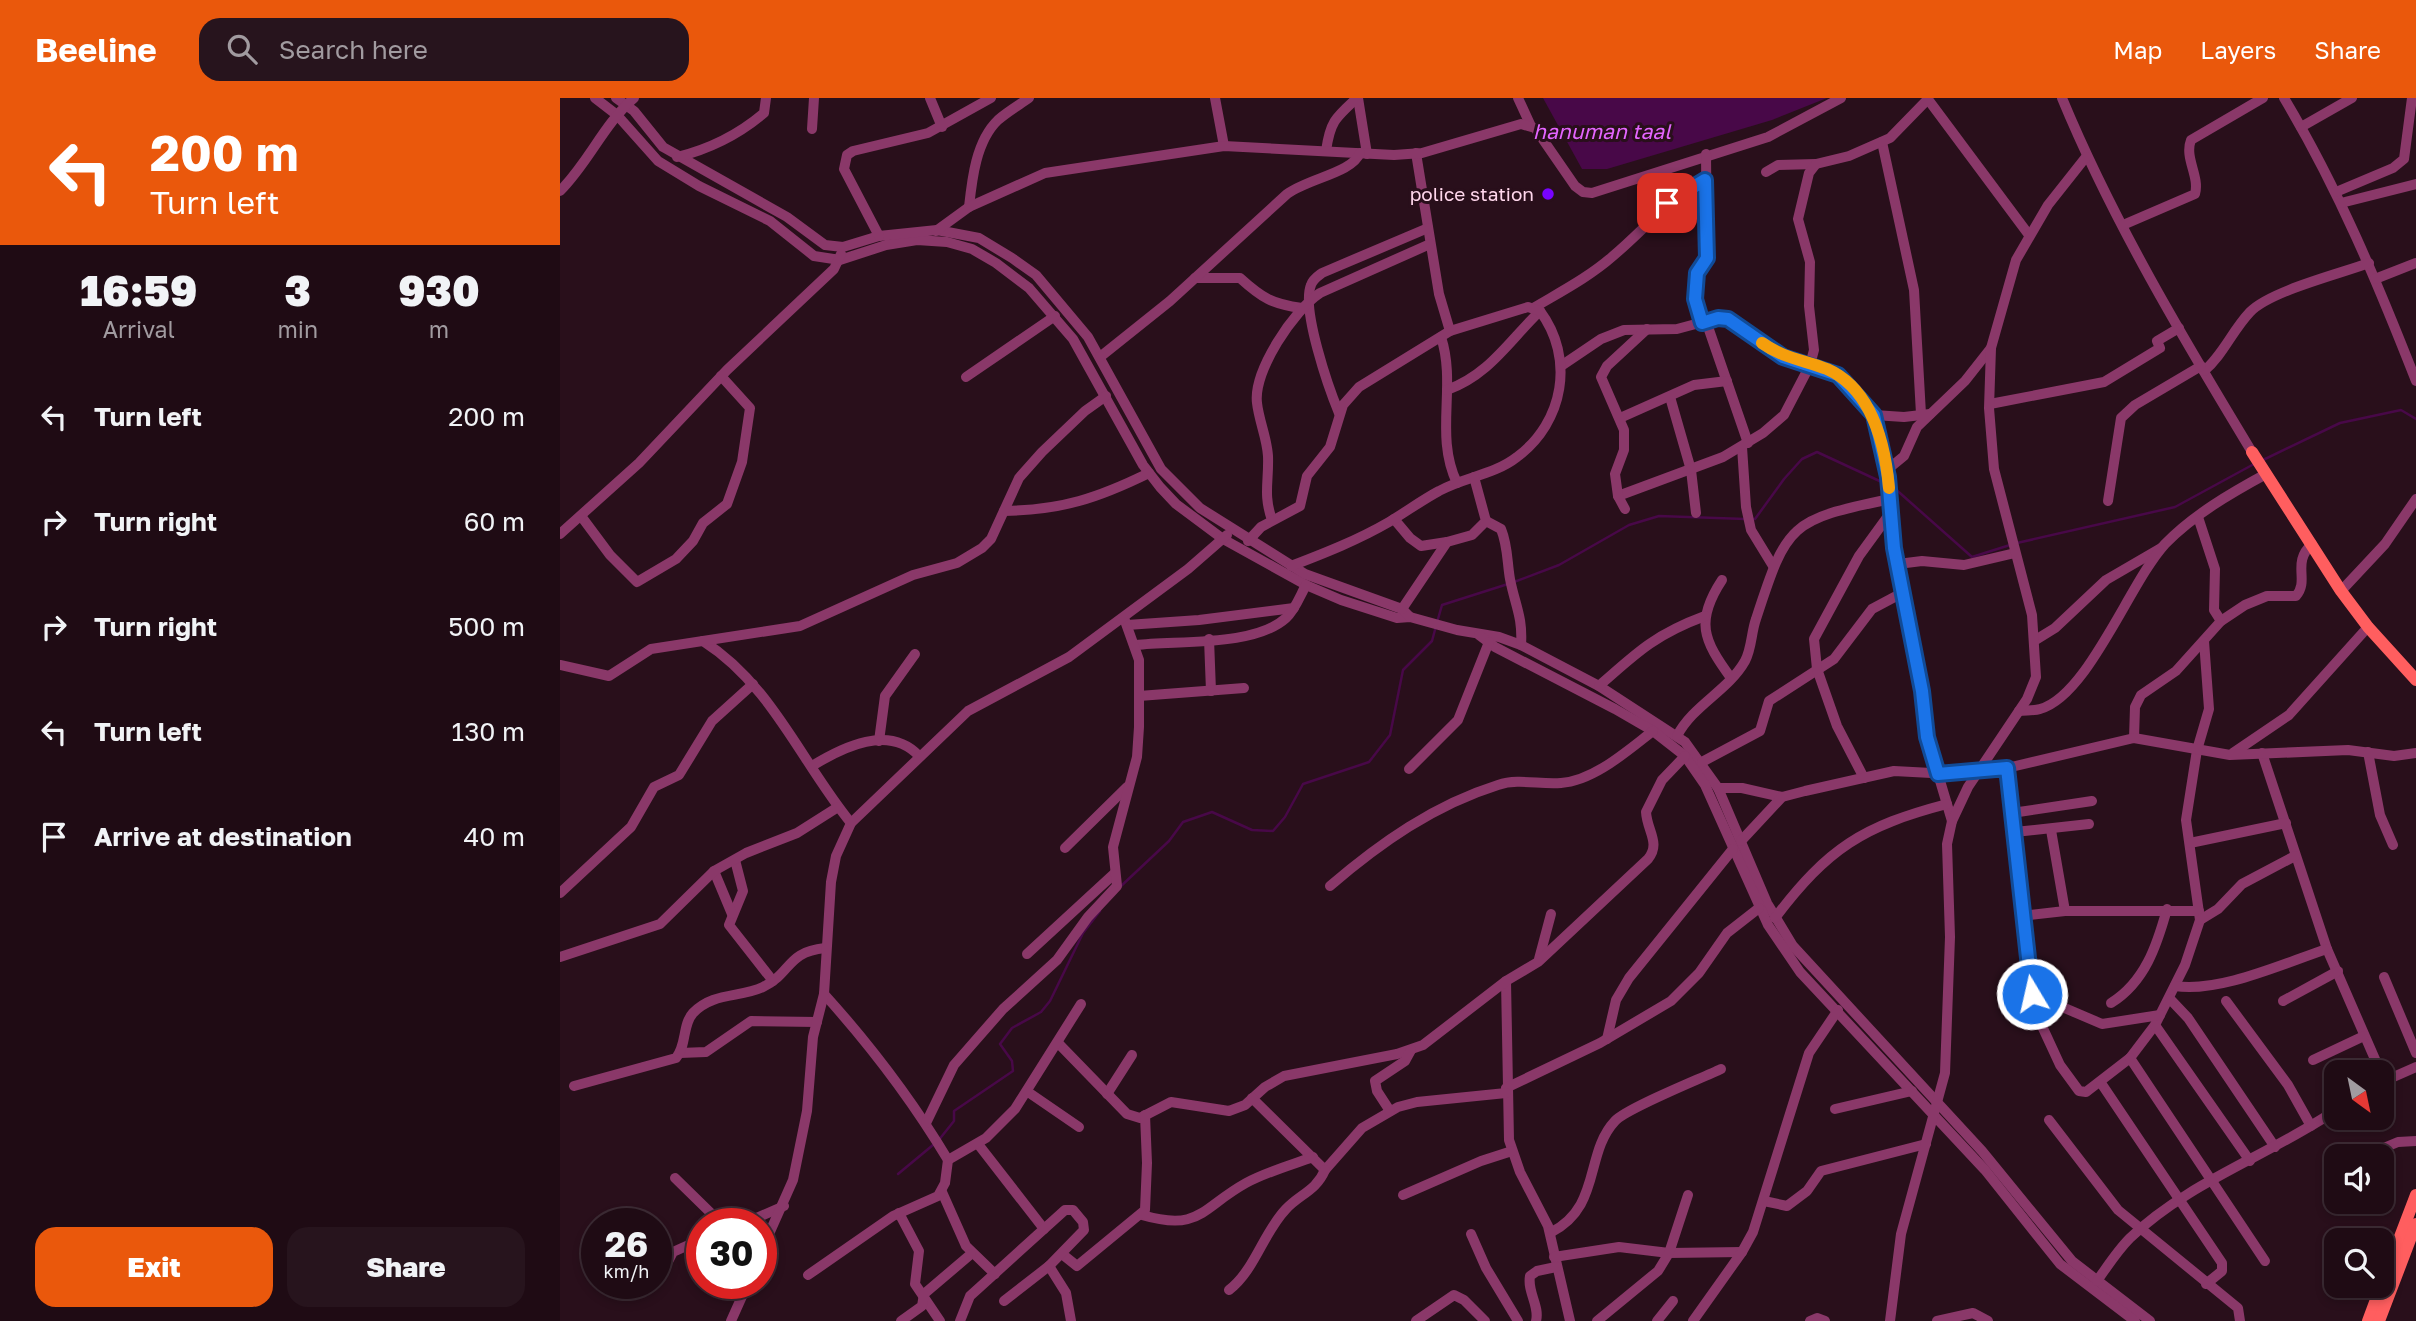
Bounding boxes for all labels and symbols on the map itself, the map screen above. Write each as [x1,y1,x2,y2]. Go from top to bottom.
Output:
water label: hanuman taal [1533,118,1672,144]
pin [1637,173,1697,233]
place label: police station [1410,182,1534,205]
marker: police station [1540,186,1556,202]
position arrow [1995,957,2069,1031]
north arrow [2324,1060,2394,1130]
speed limit sign: 30 [686,1208,777,1299]

